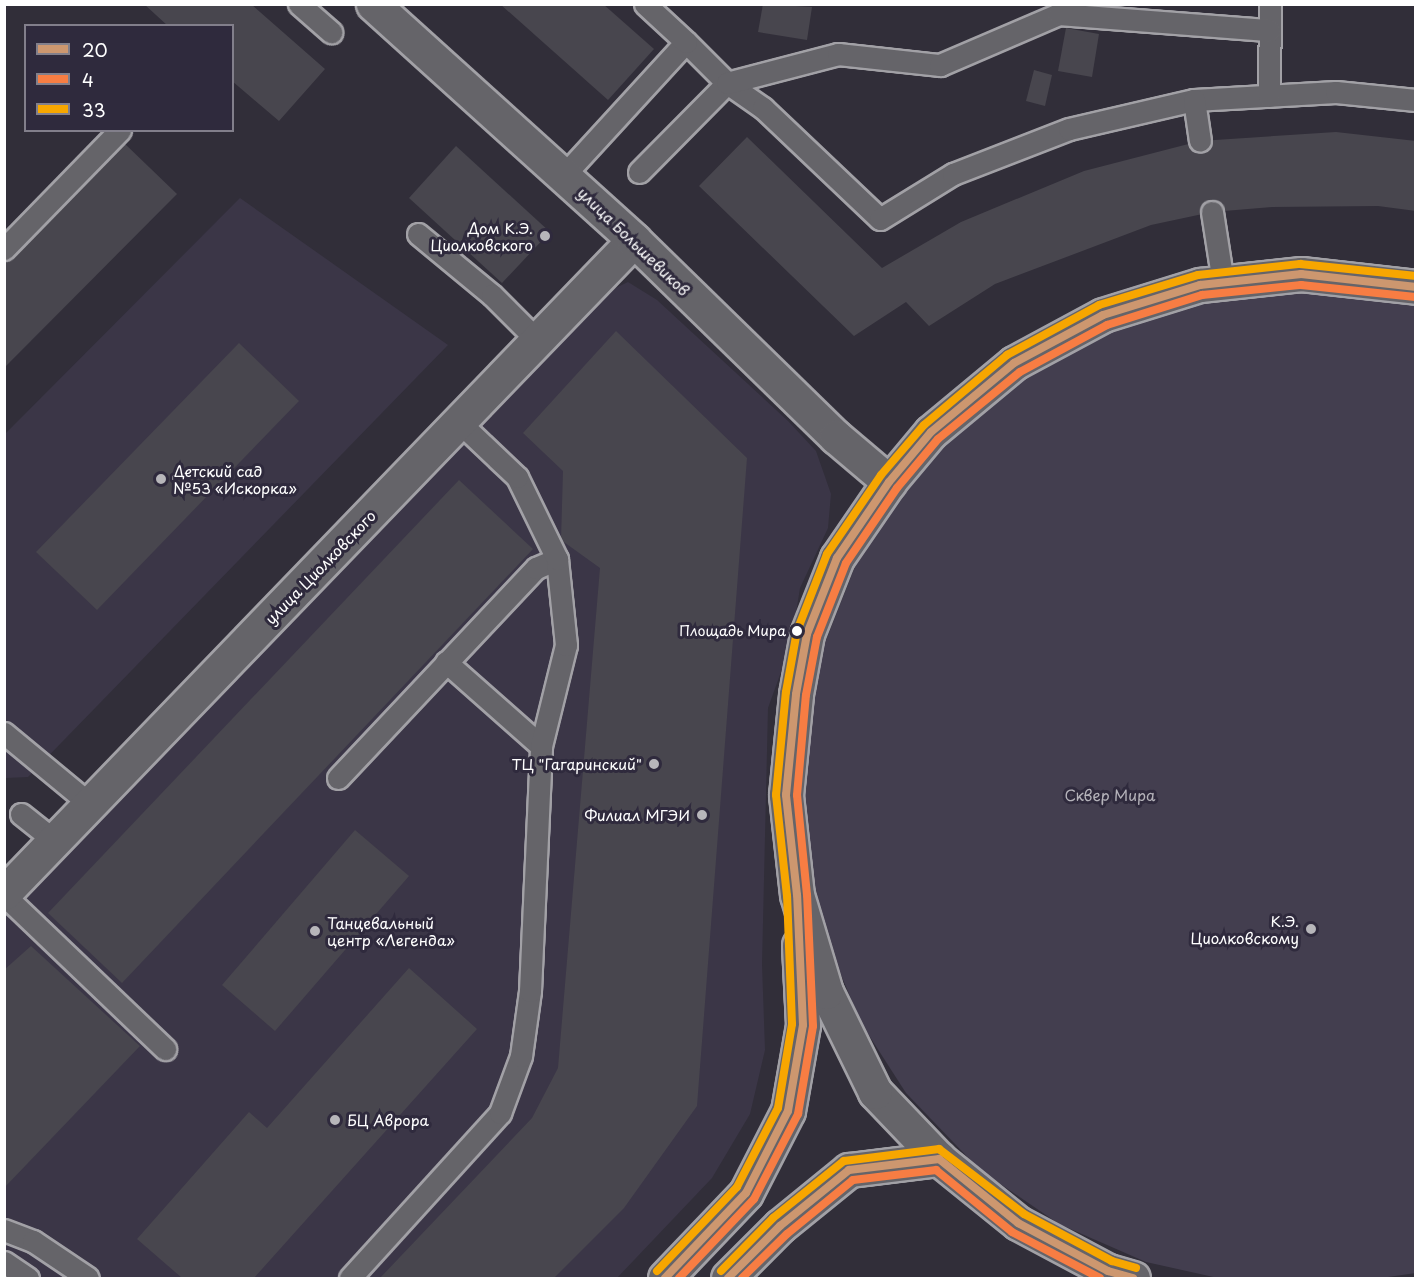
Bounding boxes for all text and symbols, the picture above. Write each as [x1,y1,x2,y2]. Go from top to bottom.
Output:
legend [24,24,234,132]
text: 20 [82,36,108,63]
text: 4 [82,66,94,93]
text: 33 [82,96,106,123]
street label: улица Большевиков [574,183,694,299]
place label: Дом К.Э. Циолковского [431,218,533,253]
marker: Дом К.Э. Циолковского [538,229,552,243]
place label: Детский сад №53 «Искорка» [173,461,297,496]
marker: Детский сад №53 «Искорка» [154,472,168,486]
street label: улица Циолковского [261,506,379,628]
place label: Площадь Мира [679,623,786,639]
marker: Площадь Мира [791,625,803,637]
place label: ТЦ "Гагаринский" [511,755,642,773]
marker: ТЦ "Гагаринский" [647,757,661,771]
park label: Сквер Мира [1064,786,1156,804]
place label: Филиал МГЭИ [585,806,690,824]
marker: Филиал МГЭИ [695,808,709,822]
place label: К.Э. Циолковскому [1191,911,1299,946]
place label: Танцевальный центр «Легенда» [327,913,455,948]
marker: К.Э. Циолковскому [1304,922,1318,936]
marker: Танцевальный центр «Легенда» [308,924,322,938]
place label: БЦ Аврора [347,1111,430,1129]
marker: БЦ Аврора [328,1113,342,1127]

